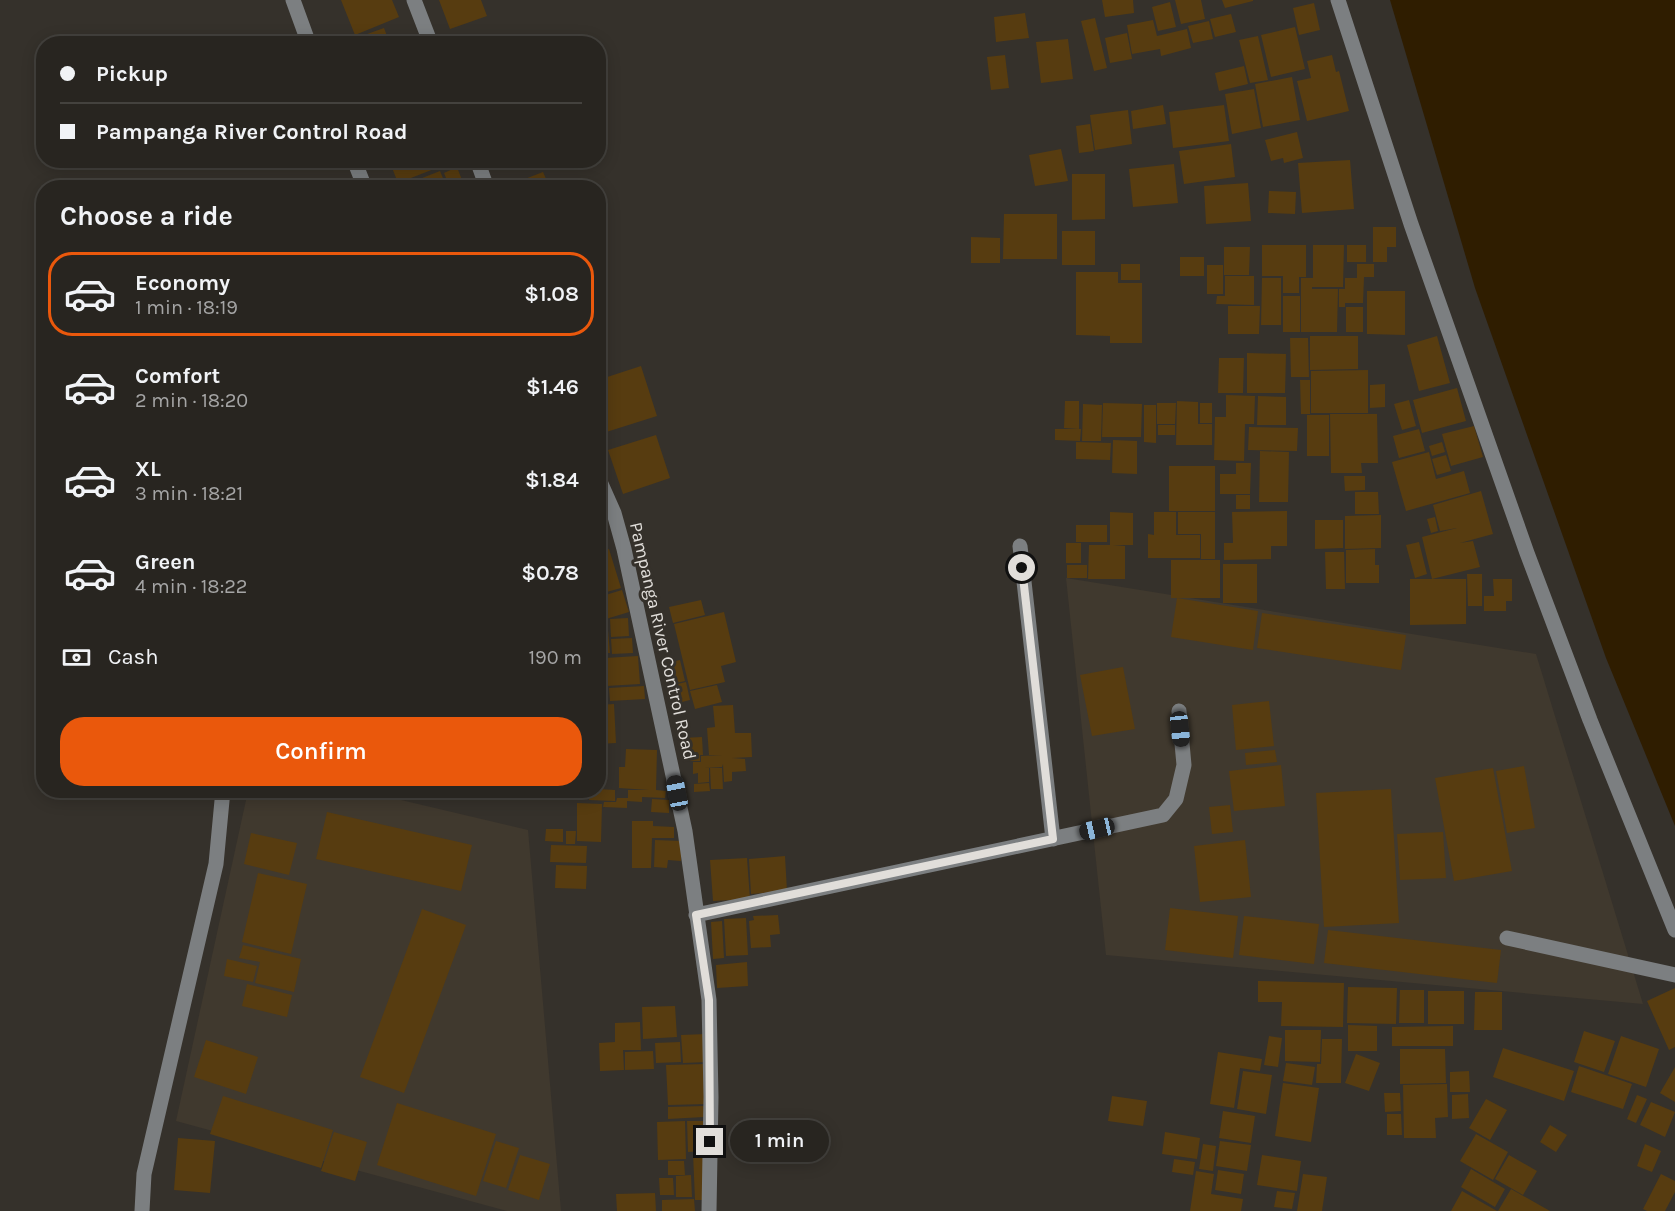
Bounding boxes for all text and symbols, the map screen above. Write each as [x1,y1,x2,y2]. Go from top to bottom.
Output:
text: Pickup [96,61,168,87]
text: Pampanga River Control Road [96,119,408,145]
text: Choose a ride [60,200,233,232]
icon: car [63,267,117,321]
text: Economy [135,270,230,296]
text: $1.08 [524,281,579,307]
text: 1 min · 18:19 [135,296,238,319]
icon: car [63,360,117,414]
text: Comfort [135,363,220,389]
text: $1.46 [526,374,579,400]
text: 2 min · 18:20 [135,389,248,412]
icon: car [63,453,117,507]
text: XL [135,456,161,482]
text: $1.84 [525,467,579,493]
text: 3 min · 18:21 [135,482,243,505]
street label: Pampanga River Control Road [625,520,701,762]
icon: car [63,546,117,600]
text: Green [135,549,196,575]
route start [1008,554,1035,581]
text: $0.78 [521,560,579,586]
text: 4 min · 18:22 [135,575,247,598]
icon: cash [60,641,93,674]
text: Cash [108,644,158,670]
text: 190 m [528,646,582,669]
car [1169,710,1191,748]
button: Confirm [60,717,582,786]
car [665,774,689,812]
car [1077,816,1117,842]
callout: 1 min [731,1121,830,1163]
route end [696,1128,723,1155]
text: 1 min [755,1129,804,1152]

